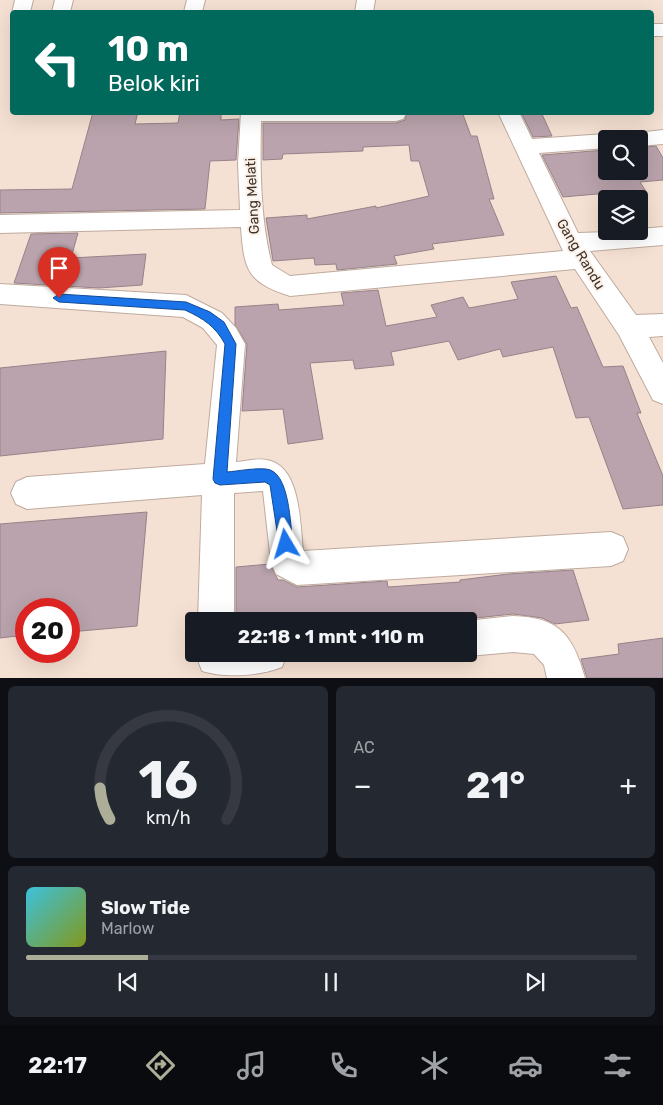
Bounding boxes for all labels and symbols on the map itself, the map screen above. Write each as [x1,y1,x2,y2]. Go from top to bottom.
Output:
street label: Gang Melati [242,157,263,235]
street label: Gang Randu [553,216,608,293]
pin [38,247,80,298]
position arrow [259,517,311,569]
speed limit sign: 20 [15,598,80,663]

